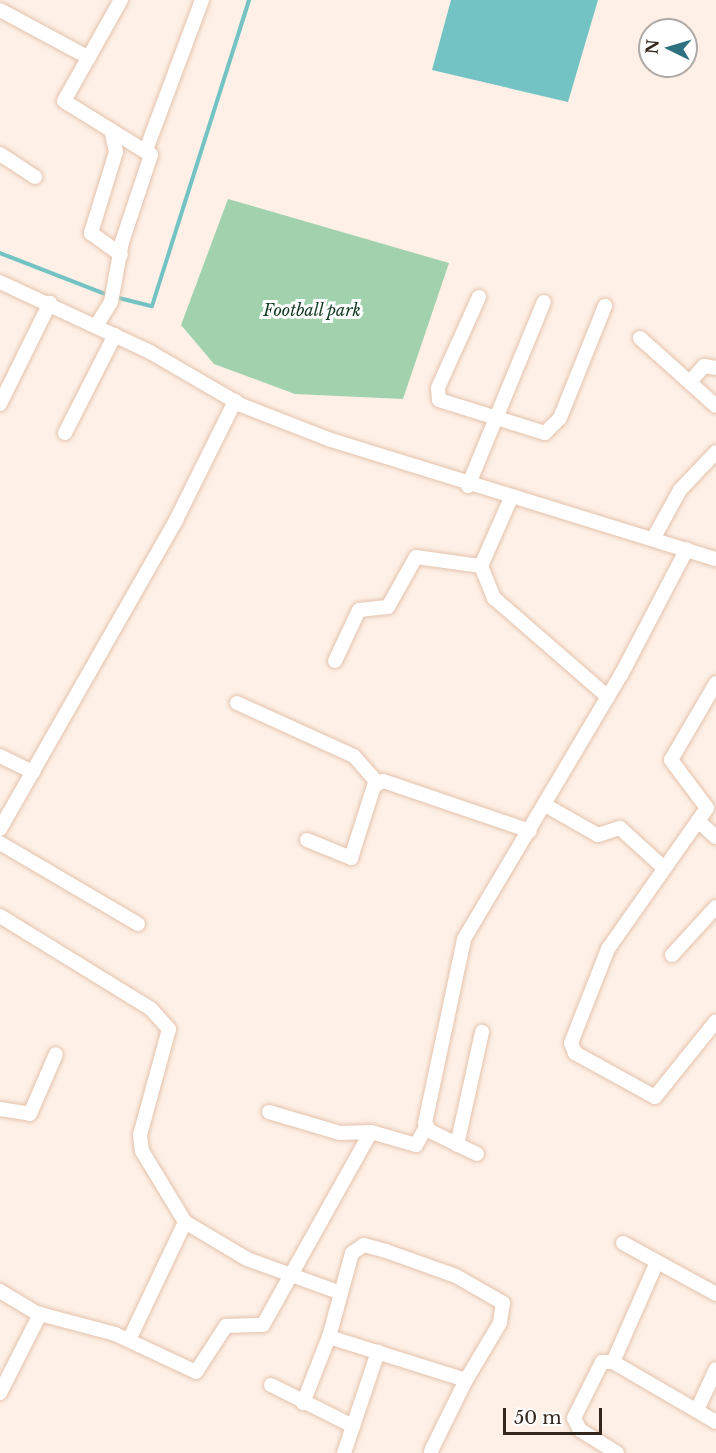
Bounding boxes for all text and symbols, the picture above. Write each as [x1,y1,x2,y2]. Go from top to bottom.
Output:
north arrow [638,18,698,78]
text: N [641,38,663,55]
park label: Football park [263,300,361,320]
scale bar [506,1396,605,1434]
text: 50 m [514,1407,562,1429]

